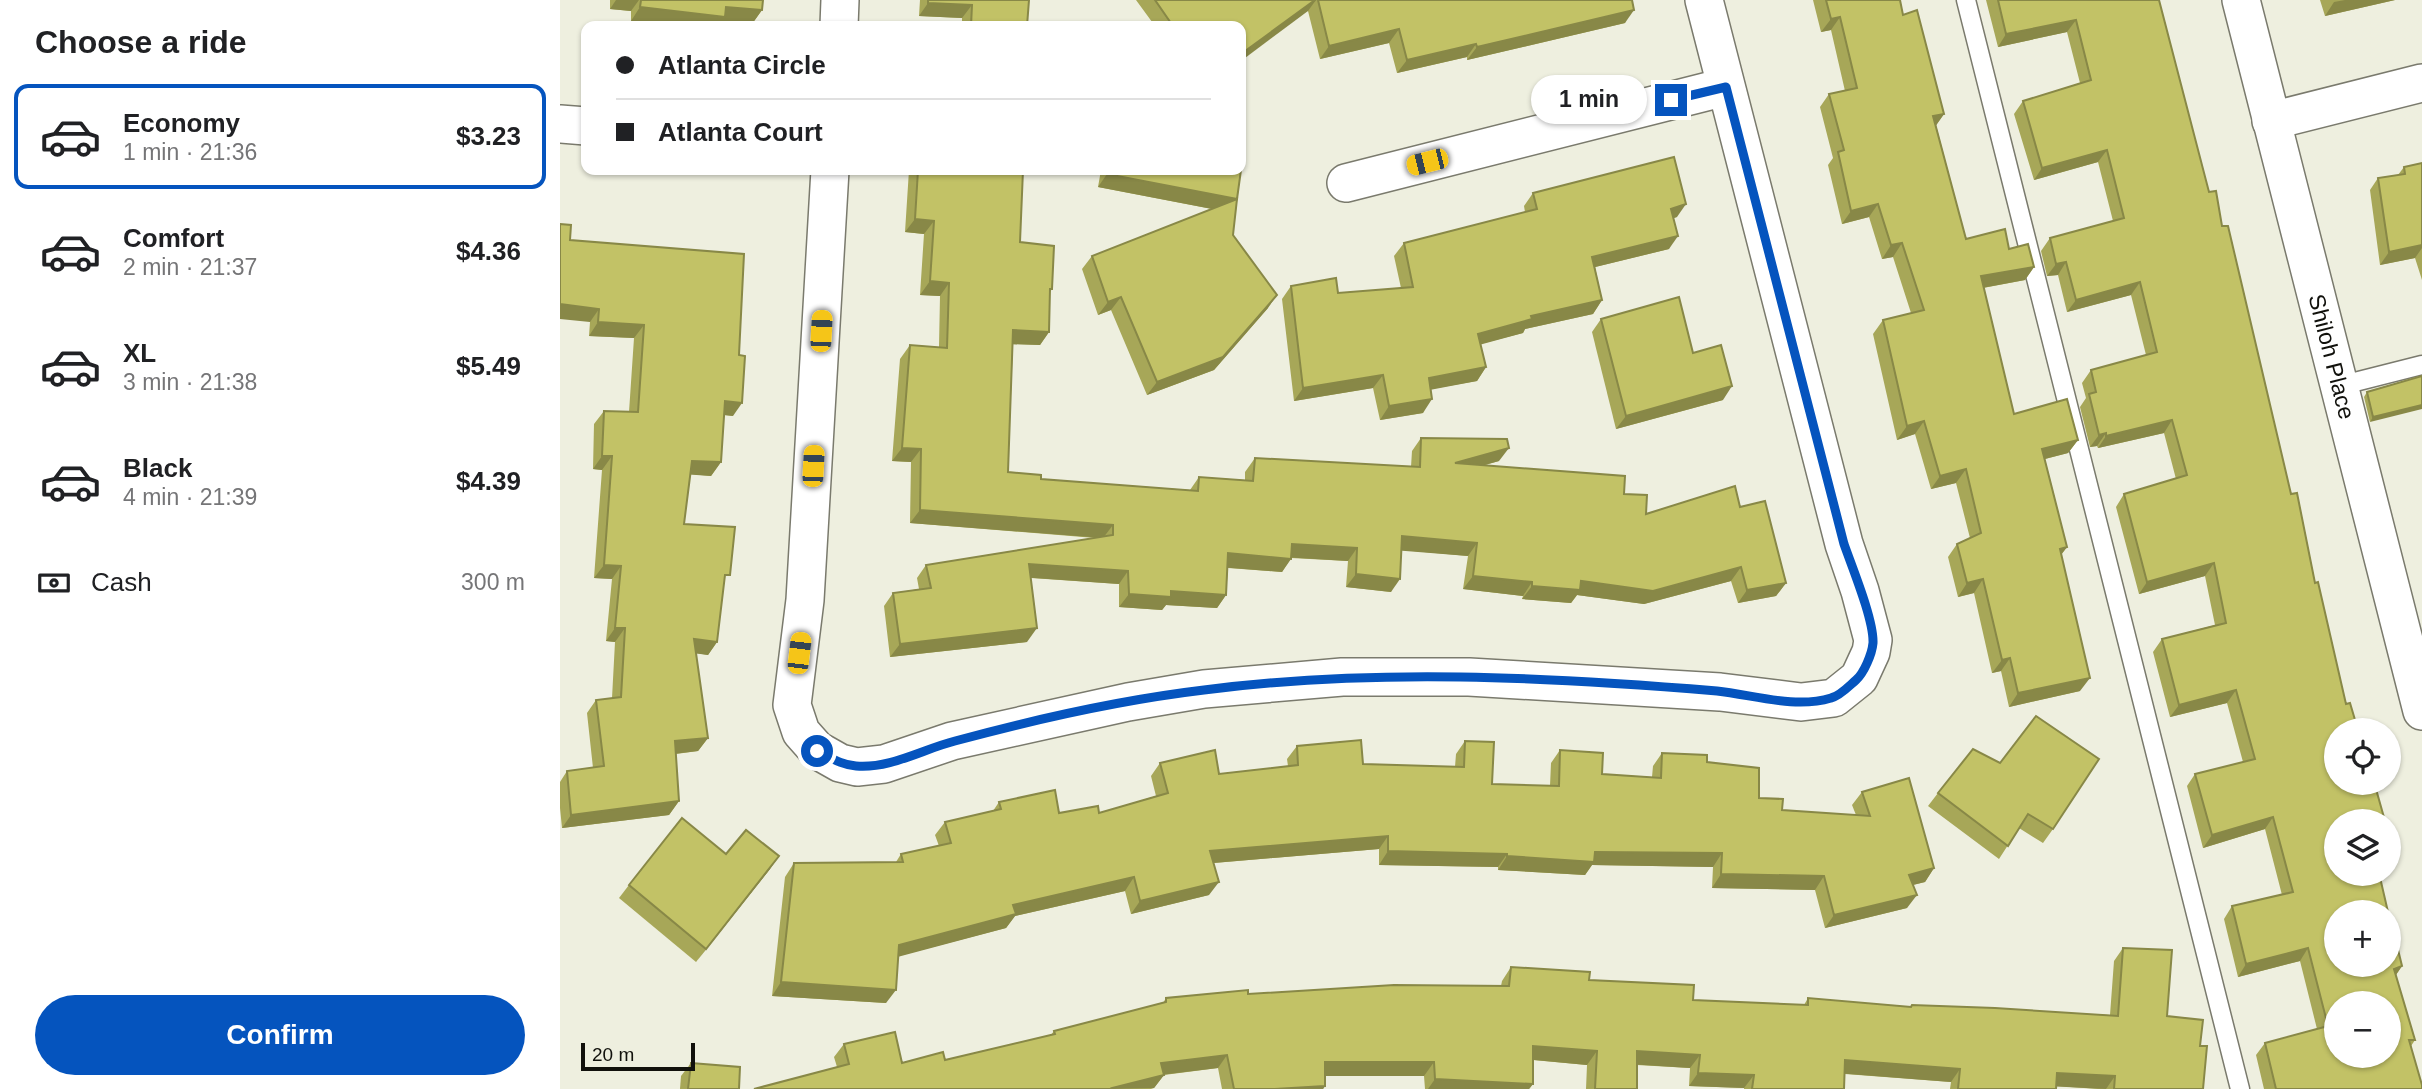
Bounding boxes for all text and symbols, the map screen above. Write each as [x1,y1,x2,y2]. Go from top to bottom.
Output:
text: Choose a ride [35,24,247,60]
text: Atlanta Circle [658,50,826,80]
callout: 1 min [1531,76,1646,124]
route end [1655,84,1687,116]
text: 1 min [1559,86,1619,112]
icon: car [39,105,102,168]
text: Economy [123,108,240,138]
text: Atlanta Court [658,117,823,147]
text: $3.23 [456,121,521,151]
text: 1 min · 21:36 [123,139,257,165]
car [1405,147,1450,177]
icon: car [39,220,102,283]
text: Comfort [123,223,224,253]
text: $4.36 [456,236,521,266]
text: 2 min · 21:37 [123,254,257,280]
street label: Shiloh Place [2303,291,2360,422]
car [810,309,833,353]
icon: car [39,335,102,398]
text: XL [123,338,156,368]
text: $5.49 [456,351,521,381]
text: 3 min · 21:38 [123,369,257,395]
car [802,444,825,488]
icon: car [39,450,102,513]
text: Black [123,453,192,483]
text: $4.39 [456,466,521,496]
text: 4 min · 21:39 [123,484,257,510]
icon: cash [35,564,73,602]
text: Cash [91,567,152,597]
text: 300 m [461,569,525,595]
car [787,631,812,675]
map controls [2324,718,2401,1068]
button: locate [2324,718,2401,795]
route start [801,735,833,767]
button: layers [2324,809,2401,886]
button: + [2324,900,2401,977]
button: − [2324,991,2401,1068]
button: Confirm [35,995,525,1075]
scale bar [581,1040,695,1072]
text: 20 m [592,1044,634,1065]

